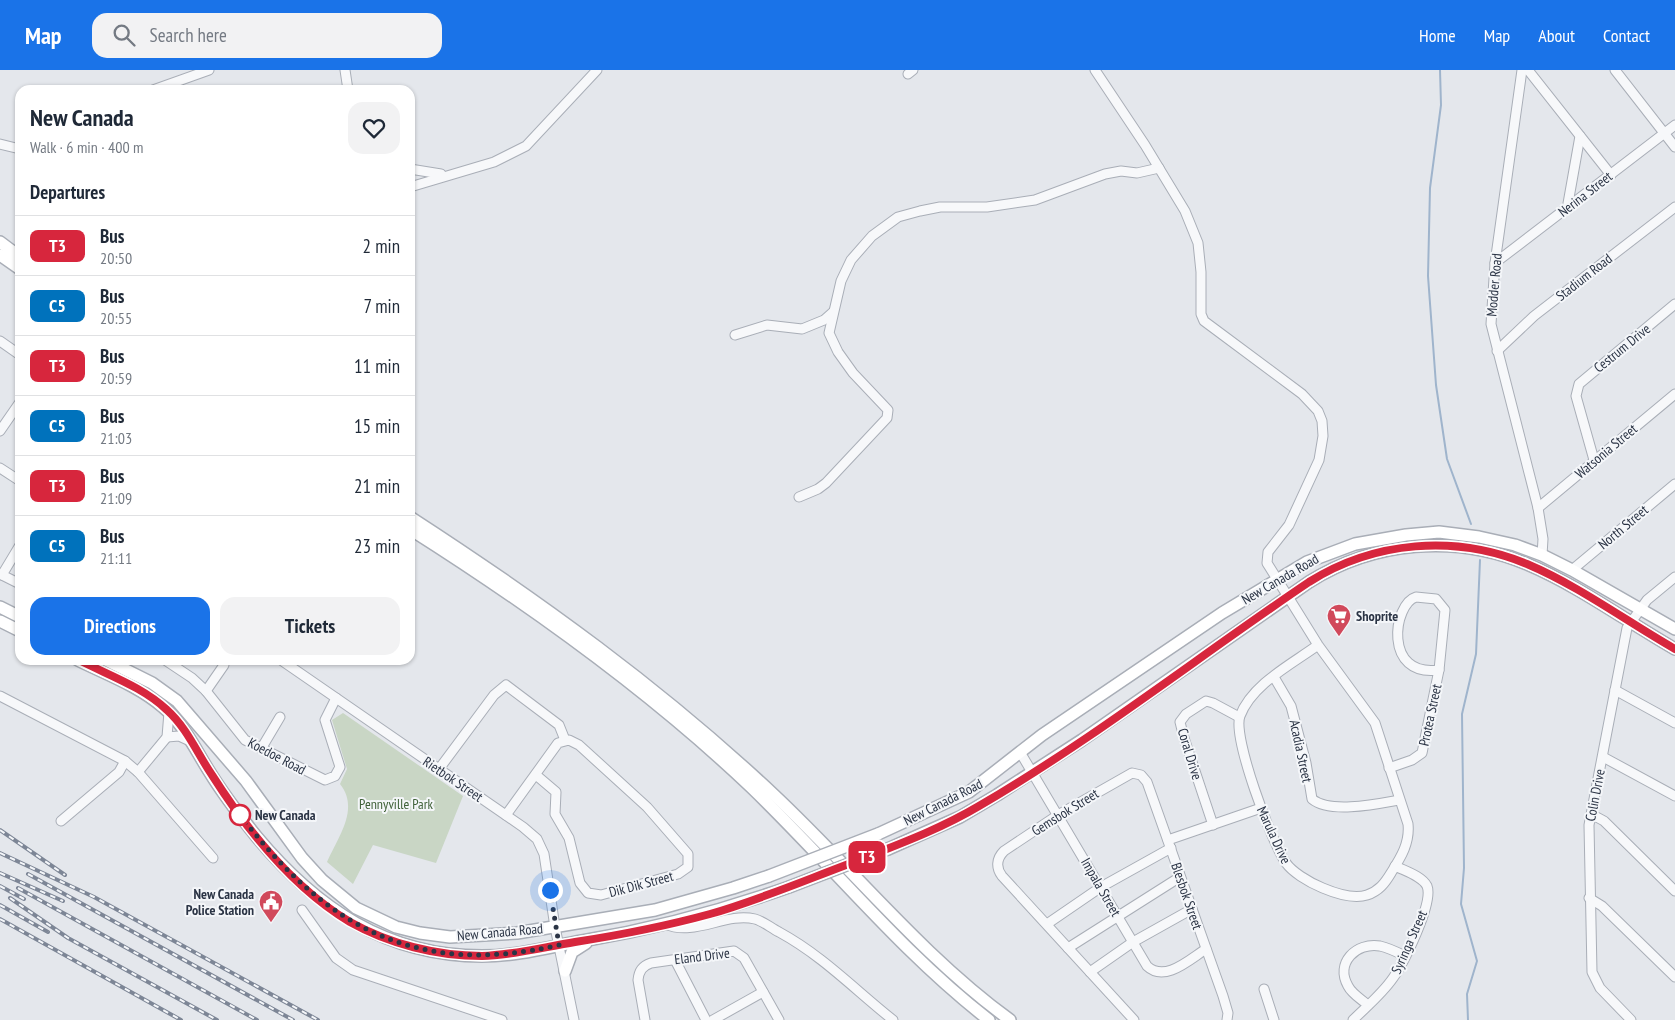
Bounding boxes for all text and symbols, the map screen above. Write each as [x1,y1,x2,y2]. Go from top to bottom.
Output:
search box [92,13,442,58]
text: Map [25,20,62,51]
icon: search [110,21,138,49]
text: Search here [150,23,227,47]
text: Home [1419,24,1456,47]
text: Map [1484,24,1510,47]
text: About [1538,24,1575,47]
text: Contact [1603,24,1650,47]
text: New Canada [30,102,134,133]
button: heart [348,102,400,154]
text: Walk · 6 min · 400 m [30,137,143,157]
street label: Nerina Street [1554,167,1616,221]
text: Departures [30,180,105,204]
text: Bus [100,224,124,248]
text: T3 [49,234,66,257]
text: 2 min [363,234,400,258]
text: 20:50 [100,248,132,268]
street label: Stadium Road [1552,249,1616,305]
street label: Modder Road [1482,253,1506,317]
text: Bus [100,284,124,308]
text: C5 [49,294,66,317]
text: 7 min [363,294,400,318]
text: 20:55 [100,308,132,328]
street label: Cestrum Drive [1590,320,1654,376]
text: Bus [100,344,124,368]
text: T3 [49,354,66,377]
text: 11 min [354,354,400,378]
text: 20:59 [100,368,132,388]
text: Bus [100,404,124,428]
text: C5 [49,414,66,437]
text: 15 min [354,414,400,438]
street label: Watsonia Street [1571,420,1641,482]
text: 21:03 [100,428,132,448]
text: Bus [100,464,124,488]
text: T3 [49,474,66,497]
text: 21 min [354,474,400,498]
text: 21:09 [100,488,132,508]
street label: North Street [1594,501,1652,553]
text: Bus [100,524,124,548]
text: C5 [49,534,66,557]
text: 23 min [354,534,400,558]
text: 21:11 [100,548,132,568]
street label: New Canada Road [1238,550,1322,608]
button: Directions [30,597,210,655]
button: Tickets [220,597,400,655]
supermarket icon: Shoprite [1326,603,1352,637]
place label: Shoprite [1356,607,1398,625]
street label: Protea Street [1415,682,1445,748]
street label: Acadia Street [1286,718,1316,784]
street label: Coral Drive [1174,726,1206,782]
street label: Koedoe Road [245,733,309,779]
street label: Rietbok Street [420,752,487,806]
street label: Colin Drive [1581,767,1609,823]
street label: New Canada Road [900,774,986,830]
street label: Gemsbok Street [1028,784,1102,840]
park label: Pennyville Park [359,795,434,813]
street label: Marula Drive [1253,803,1295,867]
marker: New Canada [229,804,251,826]
place label: New Canada [255,806,316,824]
line badge: T3 [844,841,890,873]
text: T3 [858,845,876,868]
street label: Impala Street [1077,854,1125,920]
street label: Blesbok Street [1167,860,1207,932]
street label: Dik Dik Street [607,867,675,901]
your location [538,878,563,903]
place label: New Canada Police Station [186,885,254,919]
public building icon: New Canada Police Station [258,889,284,923]
street label: Syringa Street [1387,907,1431,977]
street label: New Canada Road [456,919,544,945]
street label: Eland Drive [673,944,731,968]

